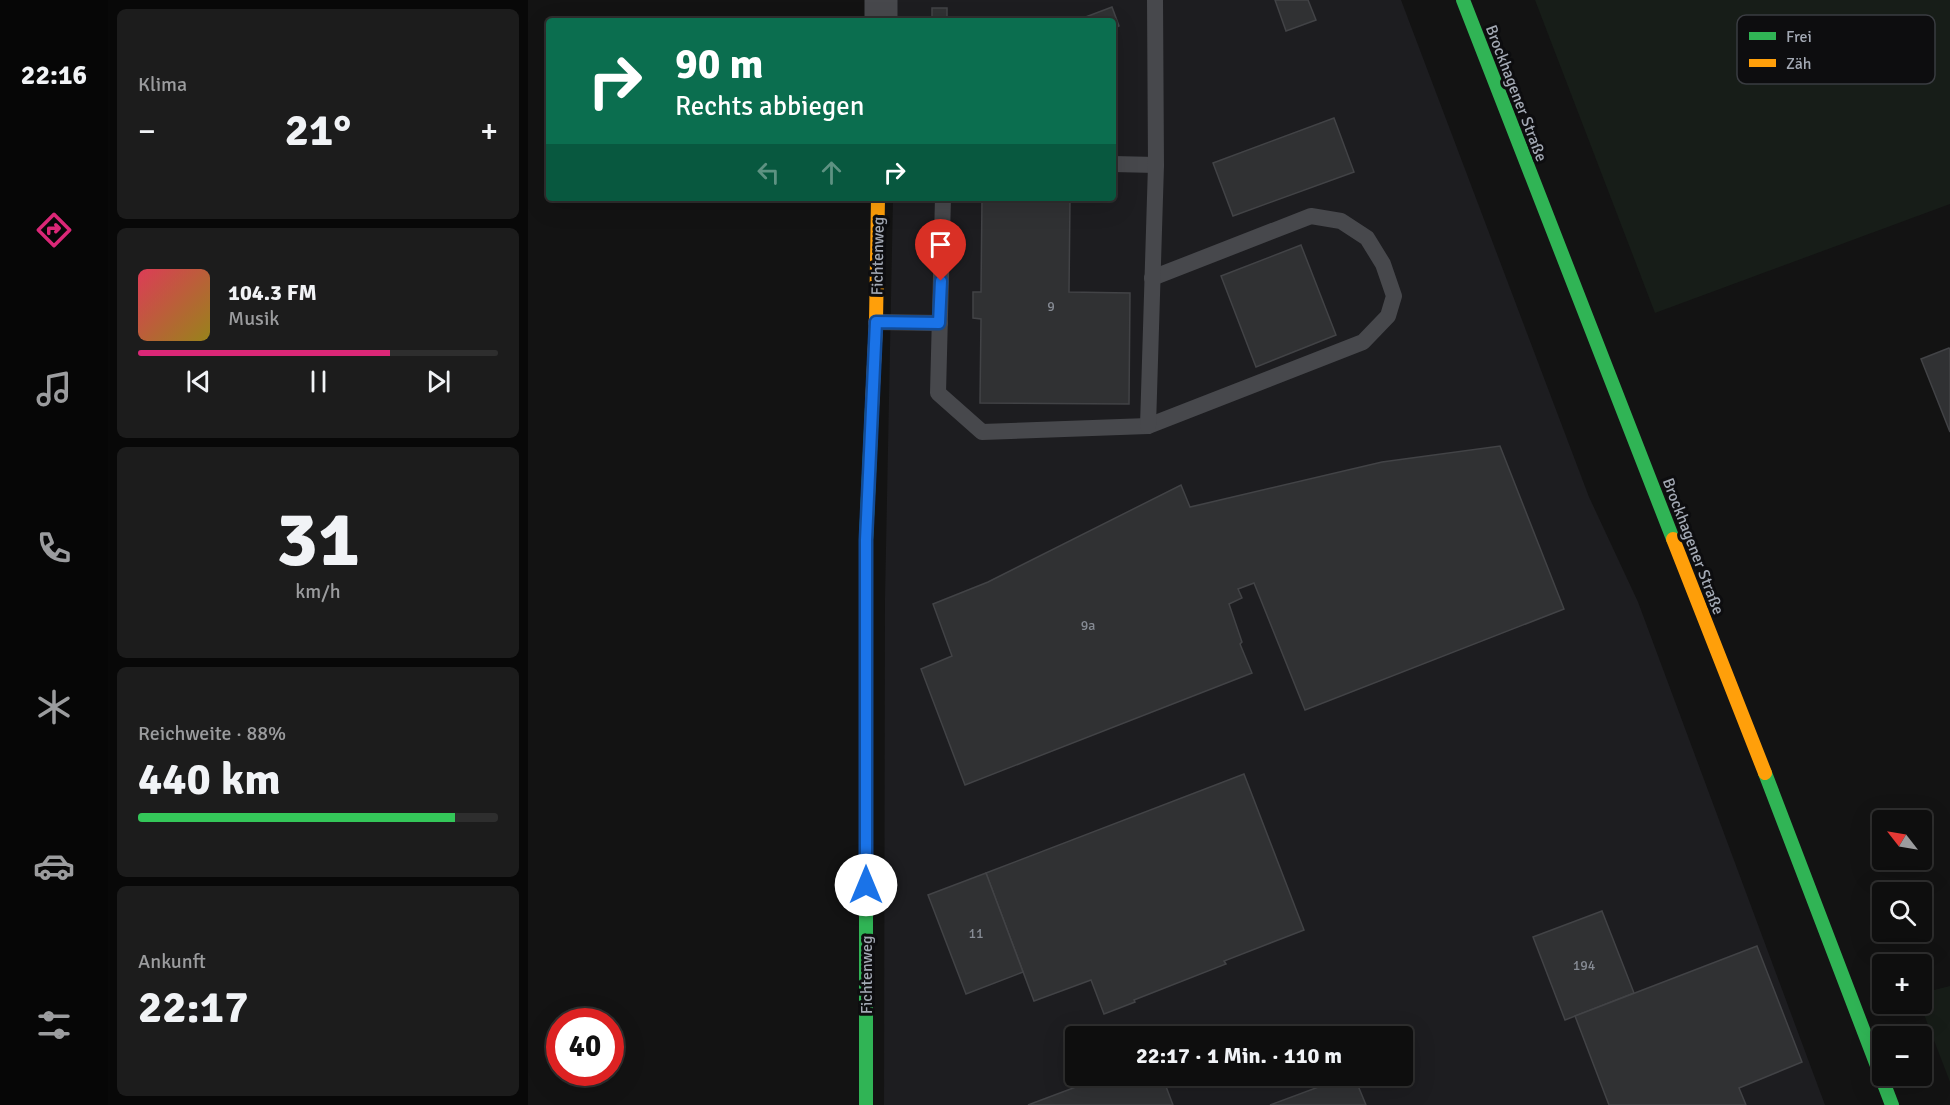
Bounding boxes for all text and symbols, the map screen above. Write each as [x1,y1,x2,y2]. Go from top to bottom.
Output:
legend [1737,15,1935,84]
street label: Brockhagener Straße [1481,22,1551,164]
text: Frei [1786,27,1812,47]
text: 90 m [675,39,764,90]
icon: right [576,42,654,120]
text: Zäh [1786,54,1812,74]
text: 22:16 [21,59,87,92]
text: Klima [138,72,187,97]
text: Rechts abbiegen [675,90,865,123]
text: 21° [285,103,351,158]
text: − [138,111,156,152]
text: + [480,111,498,152]
icon: left [752,156,785,189]
icon: ahead [815,156,848,189]
icon: right [878,156,911,189]
icon: directions [33,209,75,251]
street label: Fichtenweg [867,217,889,296]
pin [915,219,966,281]
icon: arrive [924,228,957,261]
text: 104.3 FM [228,279,317,306]
house number: 9 [1047,298,1055,315]
text: Musik [228,306,279,331]
icon: previous [182,365,215,398]
icon: pause [302,365,335,398]
icon: next [422,365,455,398]
icon: music [33,368,75,410]
street label: Brockhagener Straße [1658,475,1728,617]
text: 31 [276,492,360,588]
icon: phone [33,527,75,569]
text: km/h [295,579,341,604]
house number: 9a [1081,617,1095,634]
icon: climate [33,686,75,728]
text: Reichweite · 88% [138,721,286,746]
text: 440 km [138,752,281,807]
north arrow [1872,810,1932,870]
map controls [1872,810,1932,1086]
icon: car [33,845,75,887]
position arrow [834,853,898,917]
button: search [1872,882,1932,942]
house number: 11 [968,925,984,942]
street label: Fichtenweg [857,936,877,1014]
text: Ankunft [138,949,206,974]
button: + [1872,954,1932,1014]
house number: 194 [1573,957,1596,974]
text: 22:17 [138,980,248,1035]
icon: filters [33,1004,75,1046]
speed limit sign: 40 [546,1008,624,1086]
button: − [1872,1026,1932,1086]
text: 22:17 · 1 Min. · 110 m [1136,1042,1342,1069]

